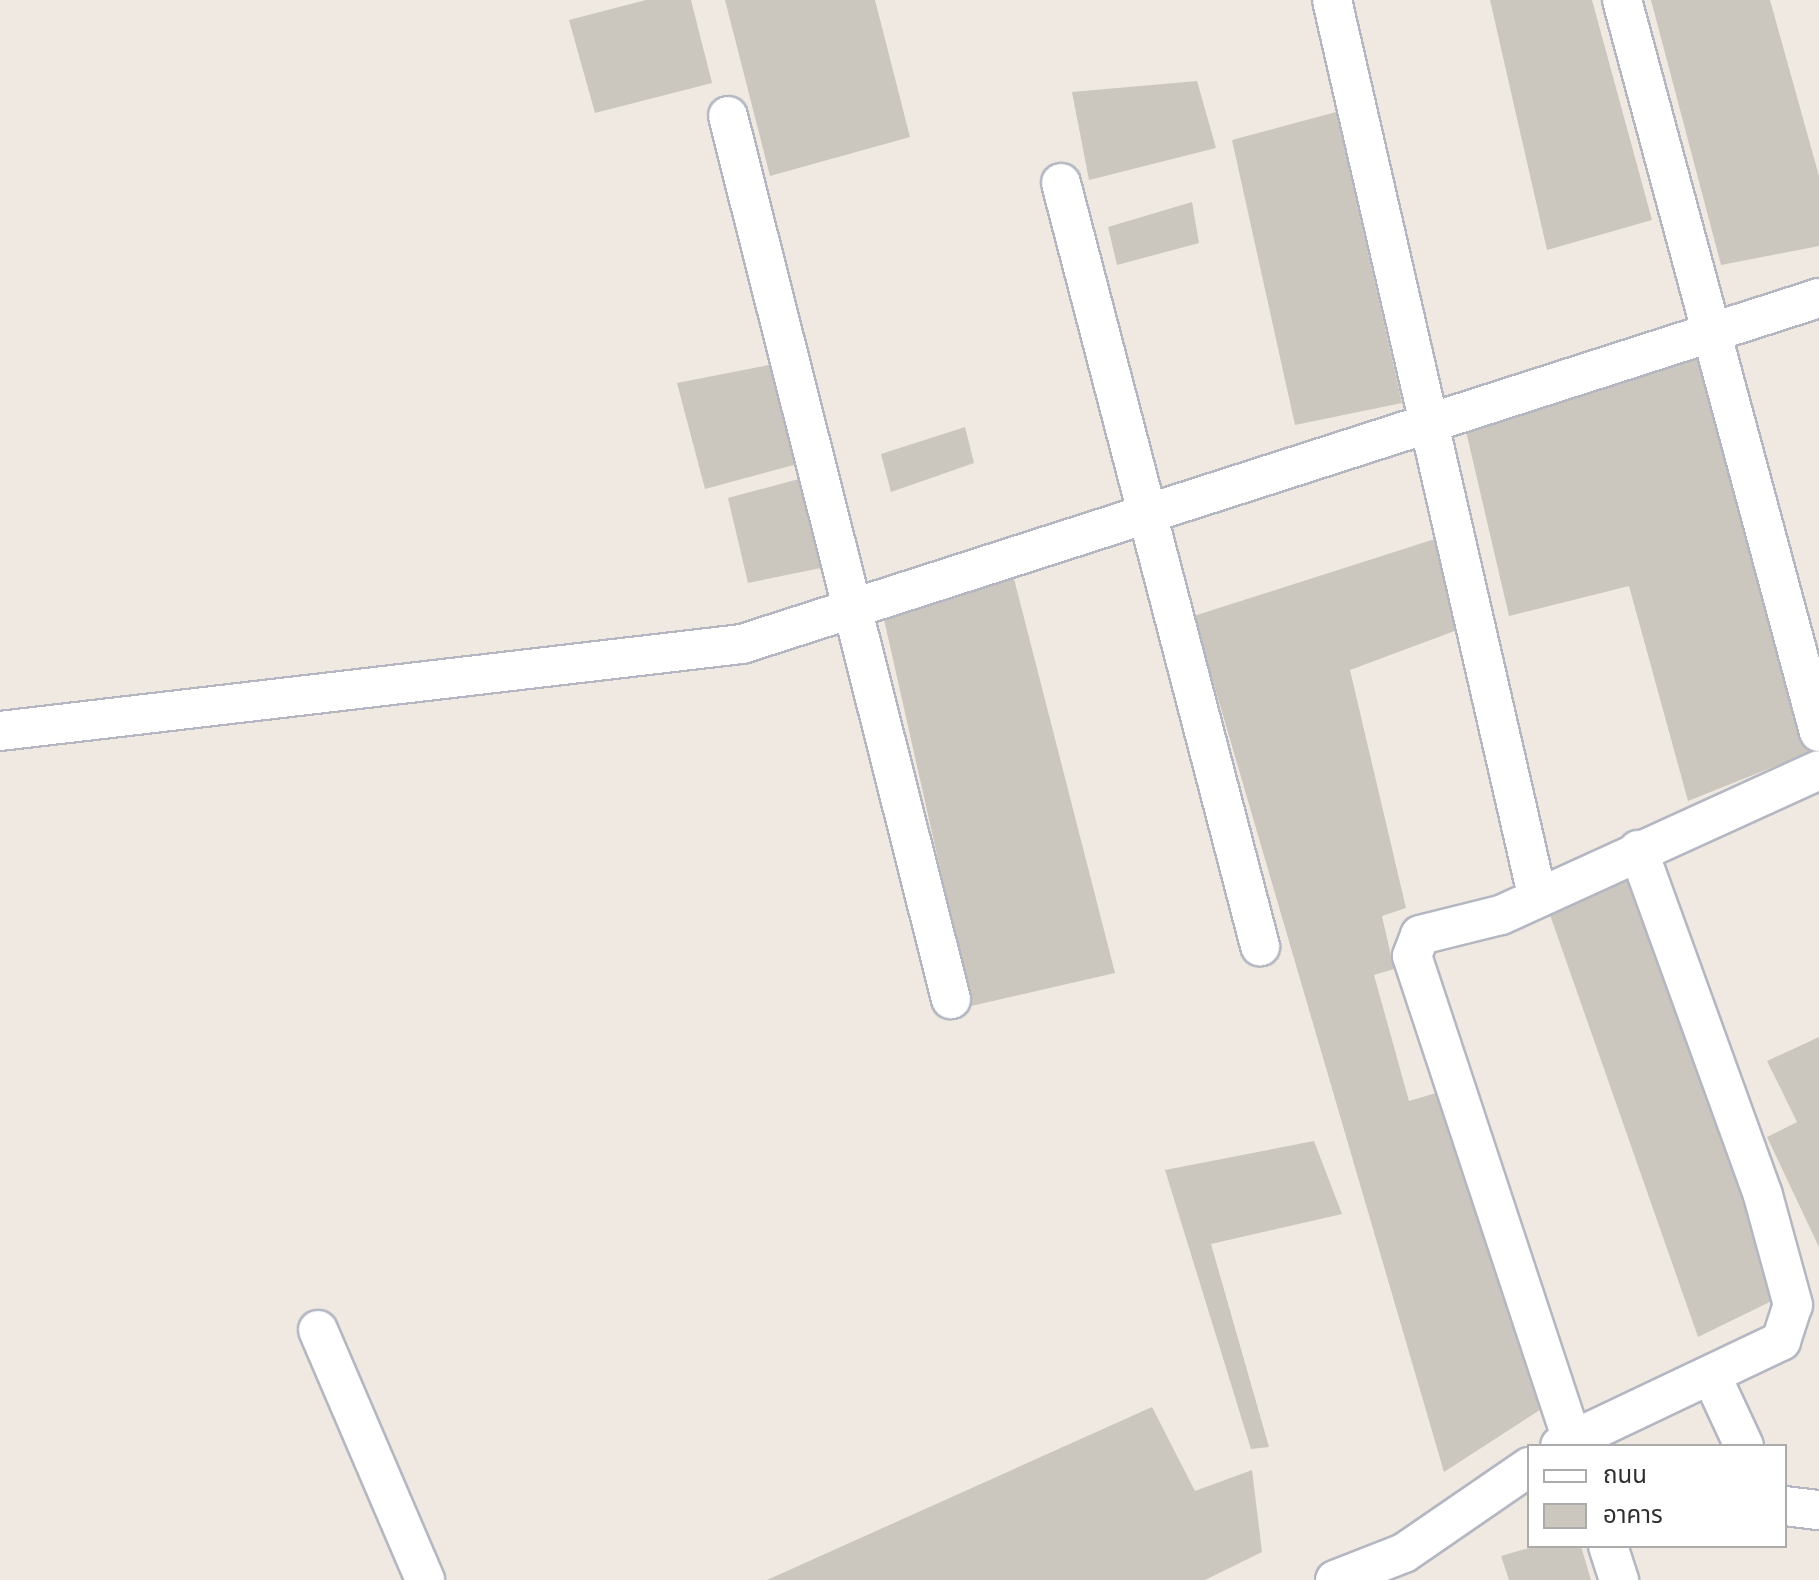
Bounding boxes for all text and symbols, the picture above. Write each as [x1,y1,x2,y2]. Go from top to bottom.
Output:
legend [1527,1444,1787,1548]
text: ถนน [1603,1459,1647,1489]
text: อาคาร [1603,1499,1663,1529]

